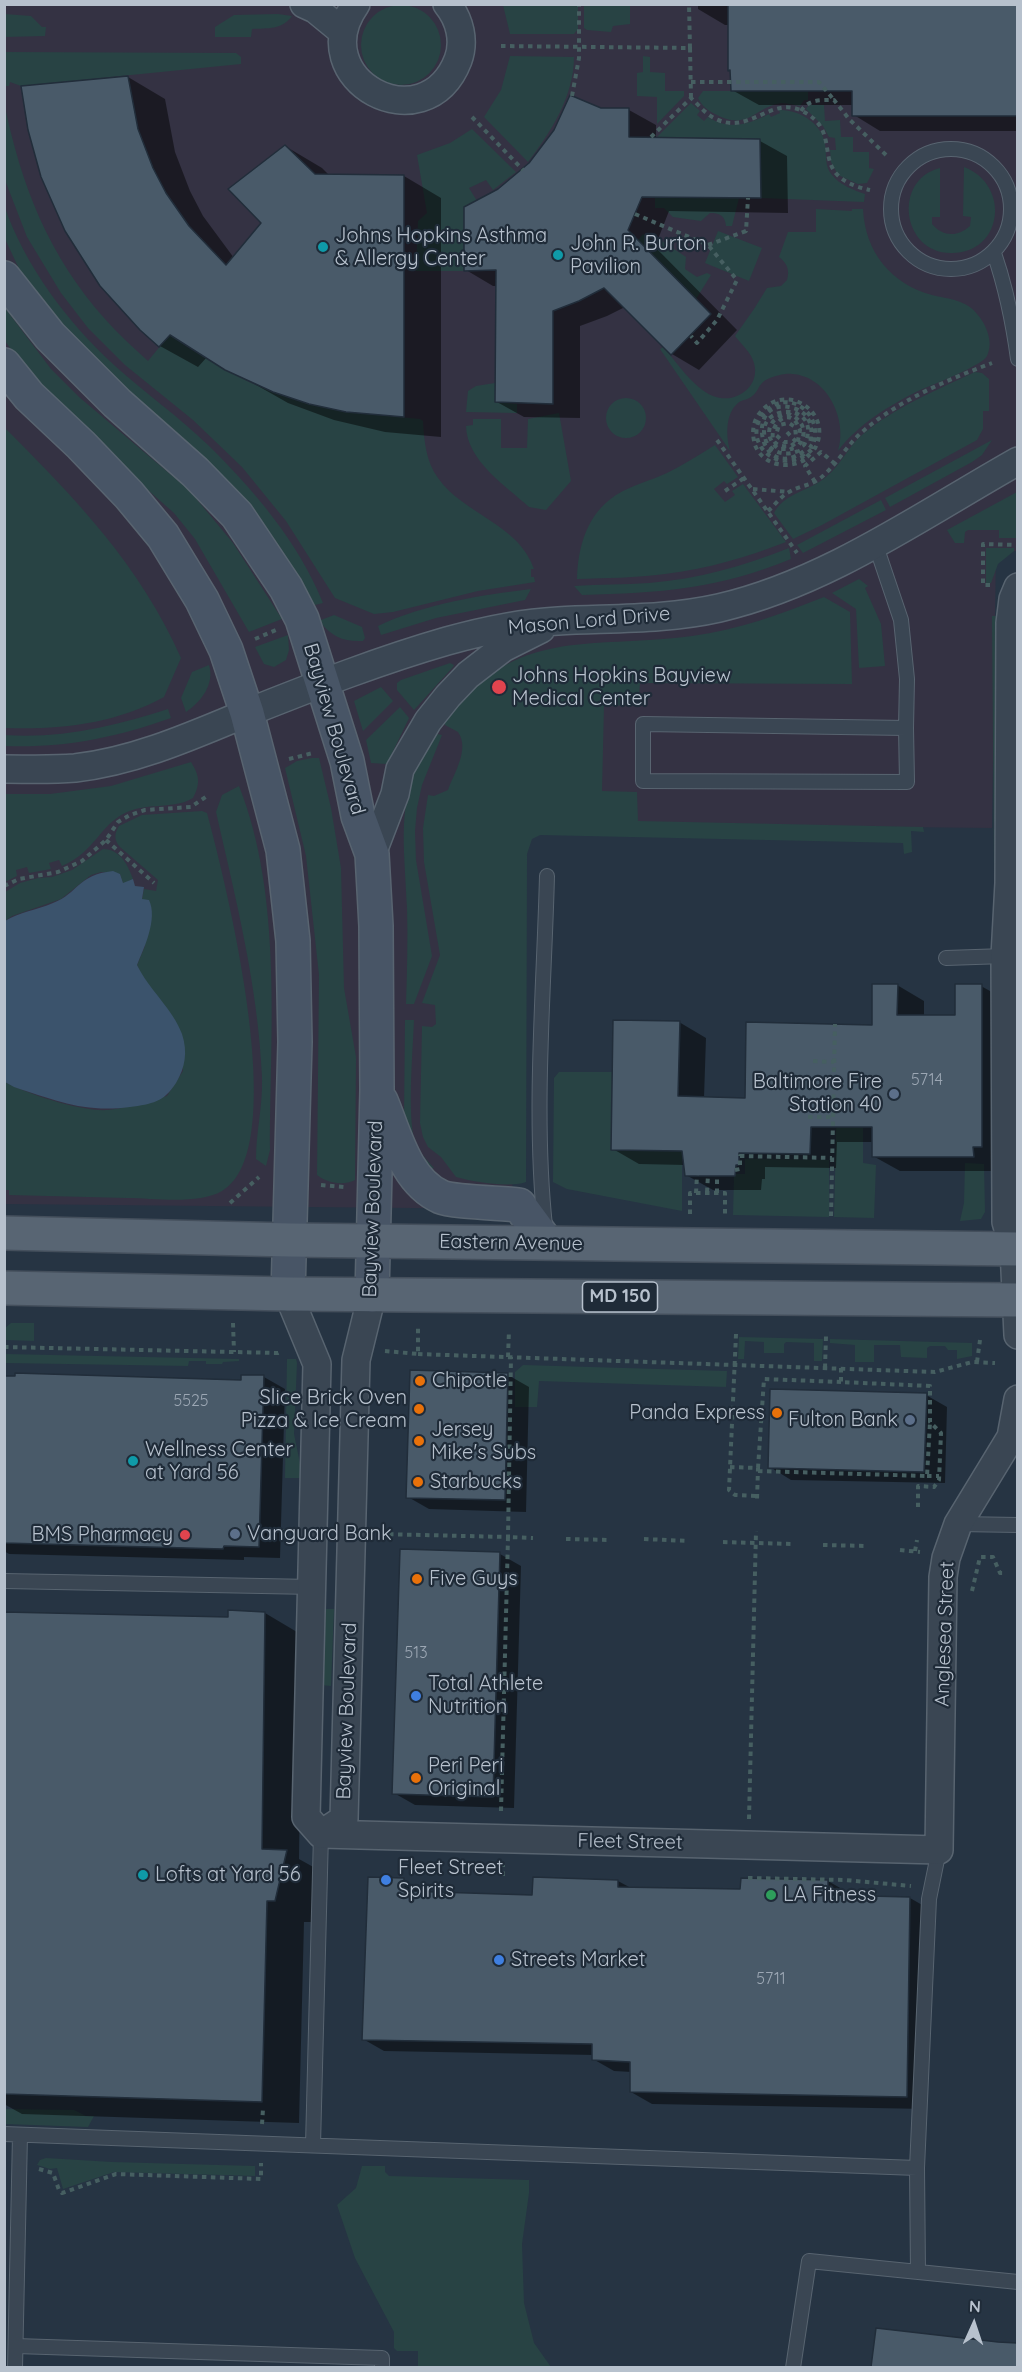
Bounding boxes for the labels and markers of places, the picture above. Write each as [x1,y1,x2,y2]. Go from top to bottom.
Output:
place label: Johns Hopkins Asthma & Allergy Center [335,224,547,271]
place label: John R. Burton Pavilion [570,232,707,279]
marker: Johns Hopkins Asthma & Allergy Center [316,240,330,254]
marker: John R. Burton Pavilion [551,248,565,262]
place label: Johns Hopkins Bayview Medical Center [512,664,731,711]
marker: Johns Hopkins Bayview Medical Center [490,678,508,696]
place label: Baltimore Fire Station 40 [753,1070,882,1117]
marker: Baltimore Fire Station 40 [887,1087,901,1101]
place label: Chipotle [432,1369,507,1393]
marker: Chipotle [413,1374,427,1388]
place label: Slice Brick Oven Pizza & Ice Cream [241,1386,407,1433]
place label: Panda Express [629,1401,765,1425]
marker: Slice Brick Oven Pizza & Ice Cream [412,1402,426,1416]
marker: Panda Express [770,1406,784,1420]
place label: Fulton Bank [788,1408,898,1432]
marker: Fulton Bank [903,1413,917,1427]
place label: Jersey Mike's Subs [431,1418,536,1465]
marker: Jersey Mike's Subs [412,1434,426,1448]
place label: Wellness Center at Yard 56 [145,1438,293,1485]
marker: Wellness Center at Yard 56 [126,1454,140,1468]
place label: Starbucks [430,1470,522,1494]
marker: Starbucks [411,1475,425,1489]
place label: Vanguard Bank [247,1522,392,1546]
place label: BMS Pharmacy [32,1523,173,1547]
marker: Vanguard Bank [228,1527,242,1541]
marker: BMS Pharmacy [178,1528,192,1542]
place label: Five Guys [429,1567,518,1591]
marker: Five Guys [410,1572,424,1586]
place label: Total Athlete Nutrition [428,1672,543,1719]
marker: Total Athlete Nutrition [409,1689,423,1703]
place label: Peri Peri Original [428,1754,503,1801]
marker: Peri Peri Original [409,1771,423,1785]
place label: Fleet Street Spirits [398,1856,503,1903]
place label: Lofts at Yard 56 [155,1863,301,1887]
marker: Lofts at Yard 56 [136,1868,150,1882]
marker: Fleet Street Spirits [379,1873,393,1887]
place label: LA Fitness [783,1883,876,1907]
marker: LA Fitness [764,1888,778,1902]
place label: Streets Market [511,1948,646,1972]
marker: Streets Market [492,1953,506,1967]

